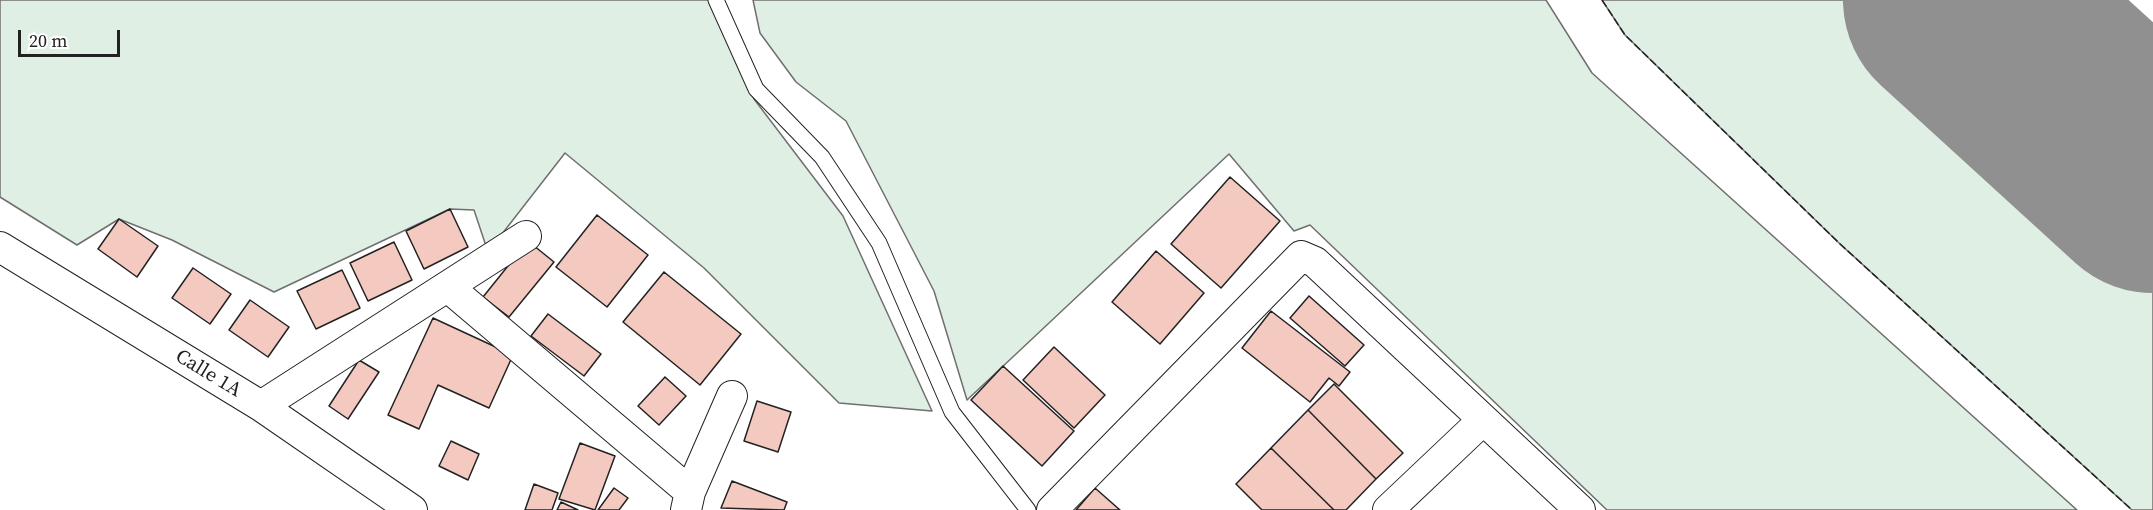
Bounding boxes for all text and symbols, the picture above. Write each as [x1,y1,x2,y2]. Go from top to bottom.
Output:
scale bar [21,18,123,56]
text: 20 m [29,28,67,53]
street label: Calle 1A [171,345,245,403]

